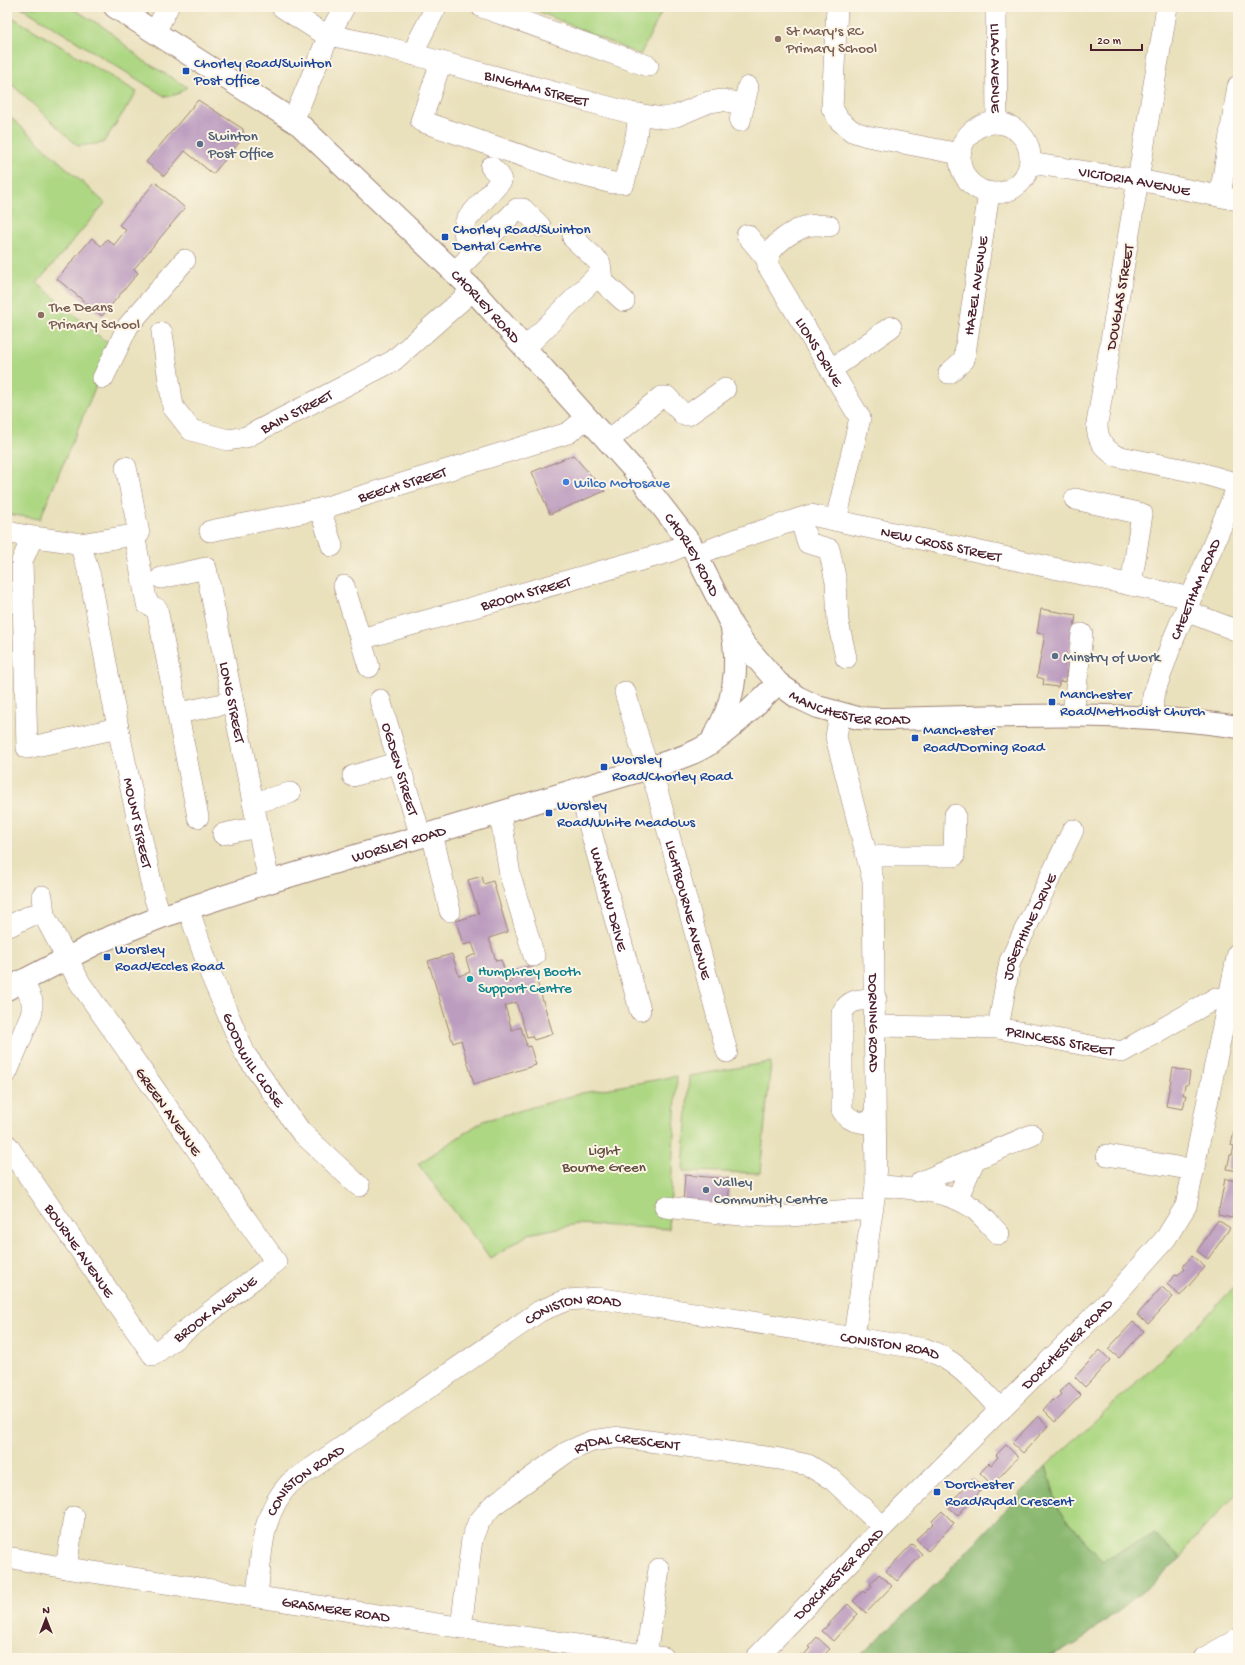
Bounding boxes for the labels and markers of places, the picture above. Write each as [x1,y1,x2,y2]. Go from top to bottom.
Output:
place label: St Mary's RC Primary School [785,23,877,58]
marker: St Mary's RC Primary School [773,34,783,44]
place label: Chorley Road/Swinton Post Office [193,55,332,90]
marker: Chorley Road/Swinton Post Office [181,66,191,76]
place label: Swinton Post Office [207,128,274,163]
marker: Swinton Post Office [195,139,205,149]
place label: Chorley Road/Swinton Dental Centre [452,221,591,256]
marker: Chorley Road/Swinton Dental Centre [440,232,450,242]
place label: The Deans Primary School [48,299,140,334]
marker: The Deans Primary School [36,310,46,320]
place label: Wilco Motosave [574,475,670,493]
marker: Wilco Motosave [561,477,571,487]
place label: Minstry of Work [1063,649,1161,667]
marker: Minstry of Work [1050,651,1060,661]
place label: Manchester Road/Methodist Church [1060,686,1205,721]
marker: Manchester Road/Methodist Church [1047,697,1057,707]
place label: Manchester Road/Dorning Road [923,722,1046,757]
marker: Manchester Road/Dorning Road [910,733,920,743]
place label: Worsley Road/Chorley Road [612,751,734,786]
marker: Worsley Road/Chorley Road [599,762,609,772]
place label: Worsley Road/White Meadows [557,797,696,832]
marker: Worsley Road/White Meadows [544,808,554,818]
place label: Worsley Road/Eccles Road [115,941,225,976]
marker: Worsley Road/Eccles Road [102,952,112,962]
place label: Humphrey Booth Support Centre [478,963,581,998]
marker: Humphrey Booth Support Centre [465,974,475,984]
place label: Valley Community Centre [713,1174,828,1209]
marker: Valley Community Centre [701,1185,711,1195]
place label: Dorchester Road/Rydal Crescent [944,1476,1075,1511]
marker: Dorchester Road/Rydal Crescent [932,1487,942,1497]

